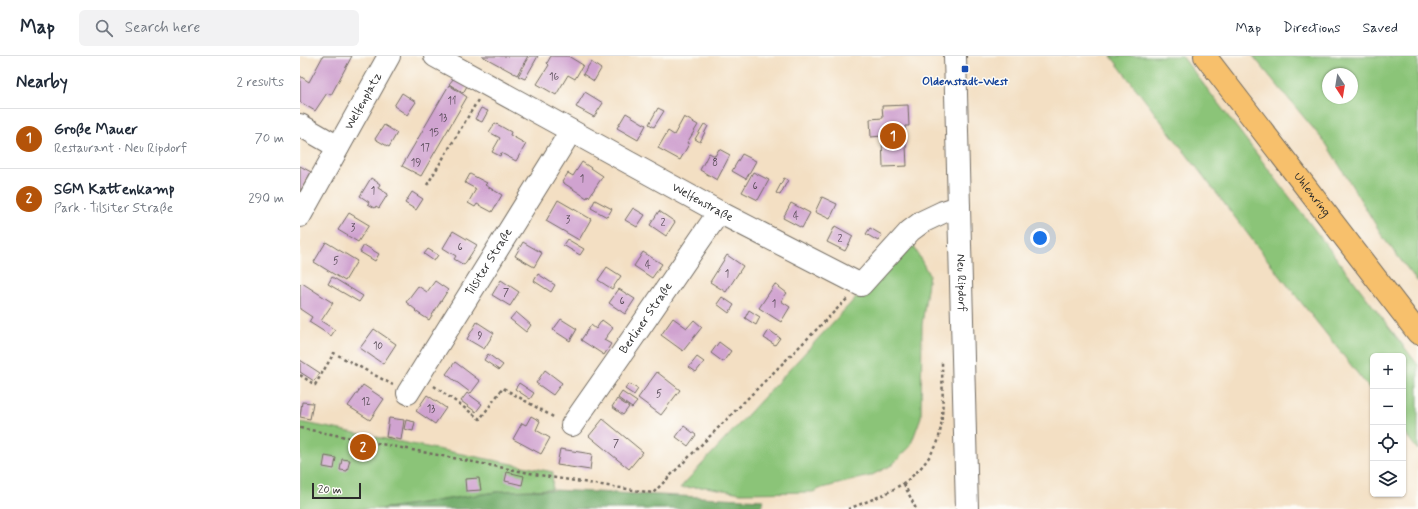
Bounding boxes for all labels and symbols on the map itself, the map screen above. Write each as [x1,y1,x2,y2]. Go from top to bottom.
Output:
marker: Oldenstadt-West [960,64,970,74]
north arrow [1322,68,1358,104]
street label: Welfenplatz [341,70,386,133]
house number: 16 [549,71,559,84]
place label: Oldenstadt-West [922,74,1009,90]
house number: 11 [448,95,456,108]
house number: 13 [439,112,447,125]
pin: 1 [880,121,906,151]
house number: 15 [429,127,439,140]
house number: 17 [420,142,430,155]
house number: 19 [411,157,421,170]
house number: 8 [712,157,718,170]
street label: Uhlenring [1289,169,1334,220]
house number: 1 [580,173,584,186]
street label: Welfenstraße [669,180,736,226]
house number: 6 [752,180,758,193]
house number: 1 [371,185,375,198]
house number: 4 [793,210,799,223]
house number: 3 [566,214,571,227]
house number: 2 [661,217,666,230]
house number: 3 [351,222,356,235]
street label: Tilsiter Straße [462,225,516,299]
your location [1030,228,1050,248]
house number: 2 [838,233,843,246]
house number: 6 [457,241,463,254]
street label: Neu Ripdorf [952,254,970,312]
house number: 5 [333,255,339,268]
house number: 4 [645,259,651,272]
house number: 1 [725,268,729,281]
street label: Berliner Straße [616,279,676,357]
house number: 7 [503,287,509,300]
house number: 6 [619,295,625,308]
house number: 1 [772,298,776,311]
house number: 9 [478,330,483,343]
house number: 10 [373,340,383,353]
house number: 5 [656,388,662,401]
house number: 12 [361,396,371,409]
house number: 13 [427,403,435,416]
pin: 2 [350,432,376,462]
house number: 7 [613,438,619,451]
scale bar [312,481,361,500]

